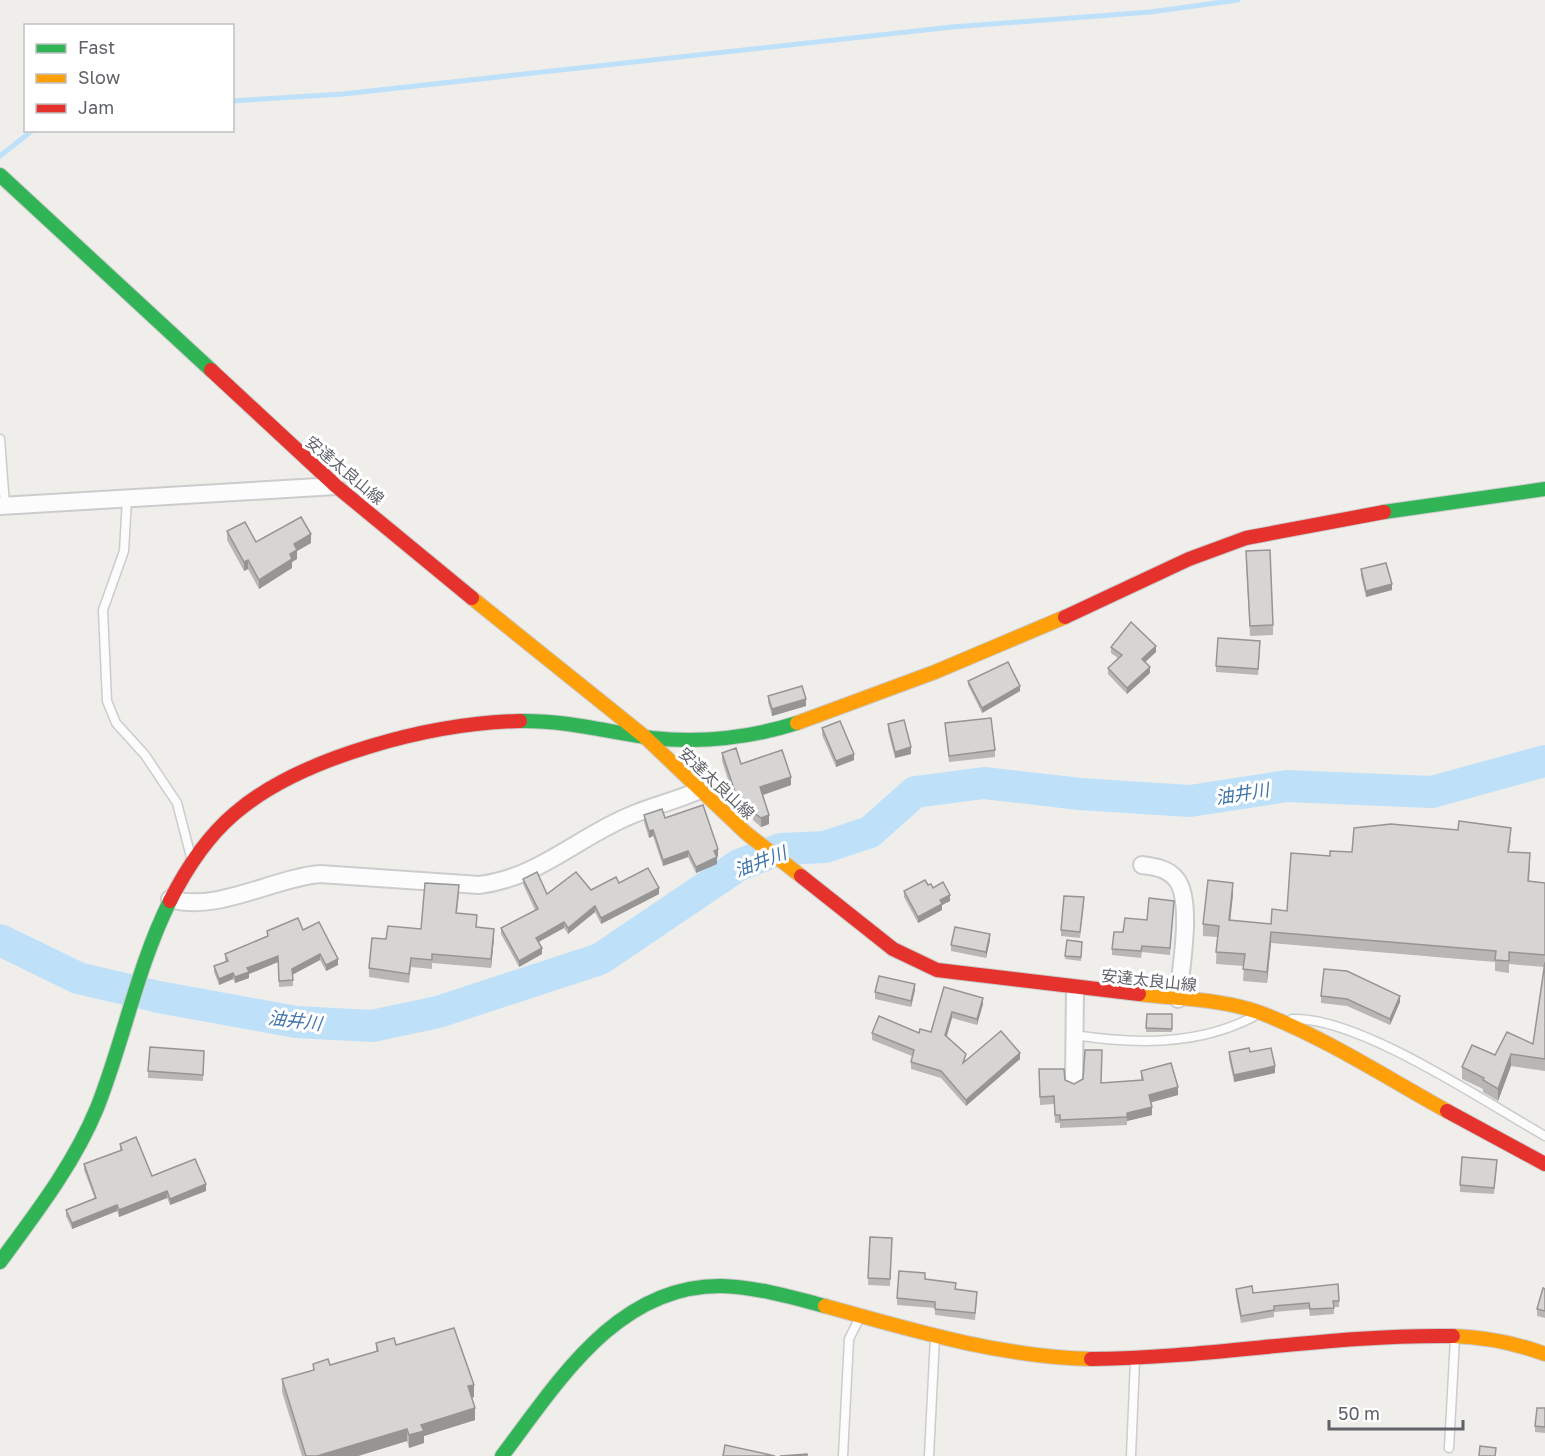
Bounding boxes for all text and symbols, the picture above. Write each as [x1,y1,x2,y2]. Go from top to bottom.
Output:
legend [24,24,234,132]
text: Fast [78,36,115,58]
text: Slow [78,66,121,88]
text: Jam [78,96,114,118]
street label: 安達太良山線 [302,431,388,509]
street label: 安達太良山線 [675,743,759,823]
water label: 油井川 [1214,778,1272,808]
water label: 油井川 [731,840,791,881]
street label: 安達太良山線 [1100,965,1198,995]
water label: 油井川 [267,1006,325,1034]
scale bar [1329,1393,1462,1431]
text: 50 m [1338,1402,1380,1424]

